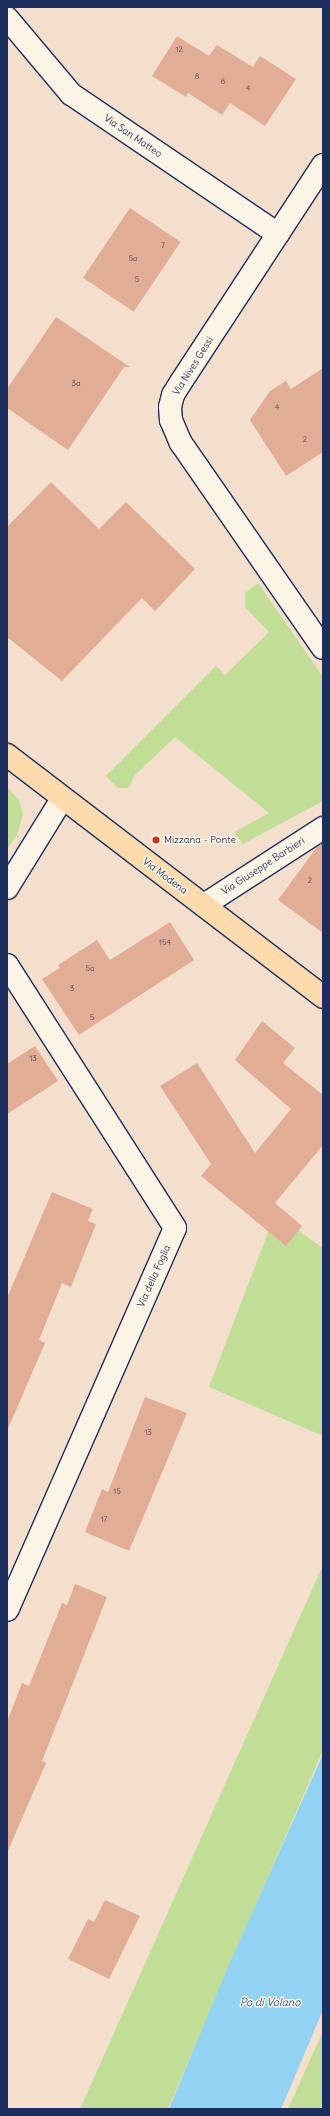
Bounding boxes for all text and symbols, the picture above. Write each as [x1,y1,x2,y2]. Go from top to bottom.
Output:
house number: 12 [175,45,183,55]
house number: 8 [195,72,199,82]
house number: 6 [221,77,225,87]
house number: 4 [246,84,250,94]
street label: Via San Matteo [102,112,164,160]
house number: 7 [161,241,165,251]
house number: 5a [128,254,138,264]
house number: 5 [135,275,139,285]
street label: Via Nives Gessi [170,334,216,398]
house number: 3a [71,379,81,389]
house number: 4 [275,403,279,413]
house number: 2 [303,435,307,445]
place label: Mizzana - Ponte [164,834,236,846]
marker: Mizzana - Ponte [151,835,161,845]
street label: Via Giuseppe Barbieri [219,835,307,897]
street label: Via Modena [140,855,190,897]
house number: 2 [308,876,312,886]
house number: 154 [159,938,171,948]
house number: 5a [85,964,95,974]
house number: 3 [70,984,74,994]
house number: 5 [90,1013,94,1023]
house number: 13 [29,1054,37,1064]
street label: Via della Foglia [135,1243,173,1309]
house number: 13 [144,1428,152,1438]
house number: 15 [113,1487,121,1497]
house number: 17 [100,1515,108,1525]
water label: Po di Volano [240,1995,300,2009]

